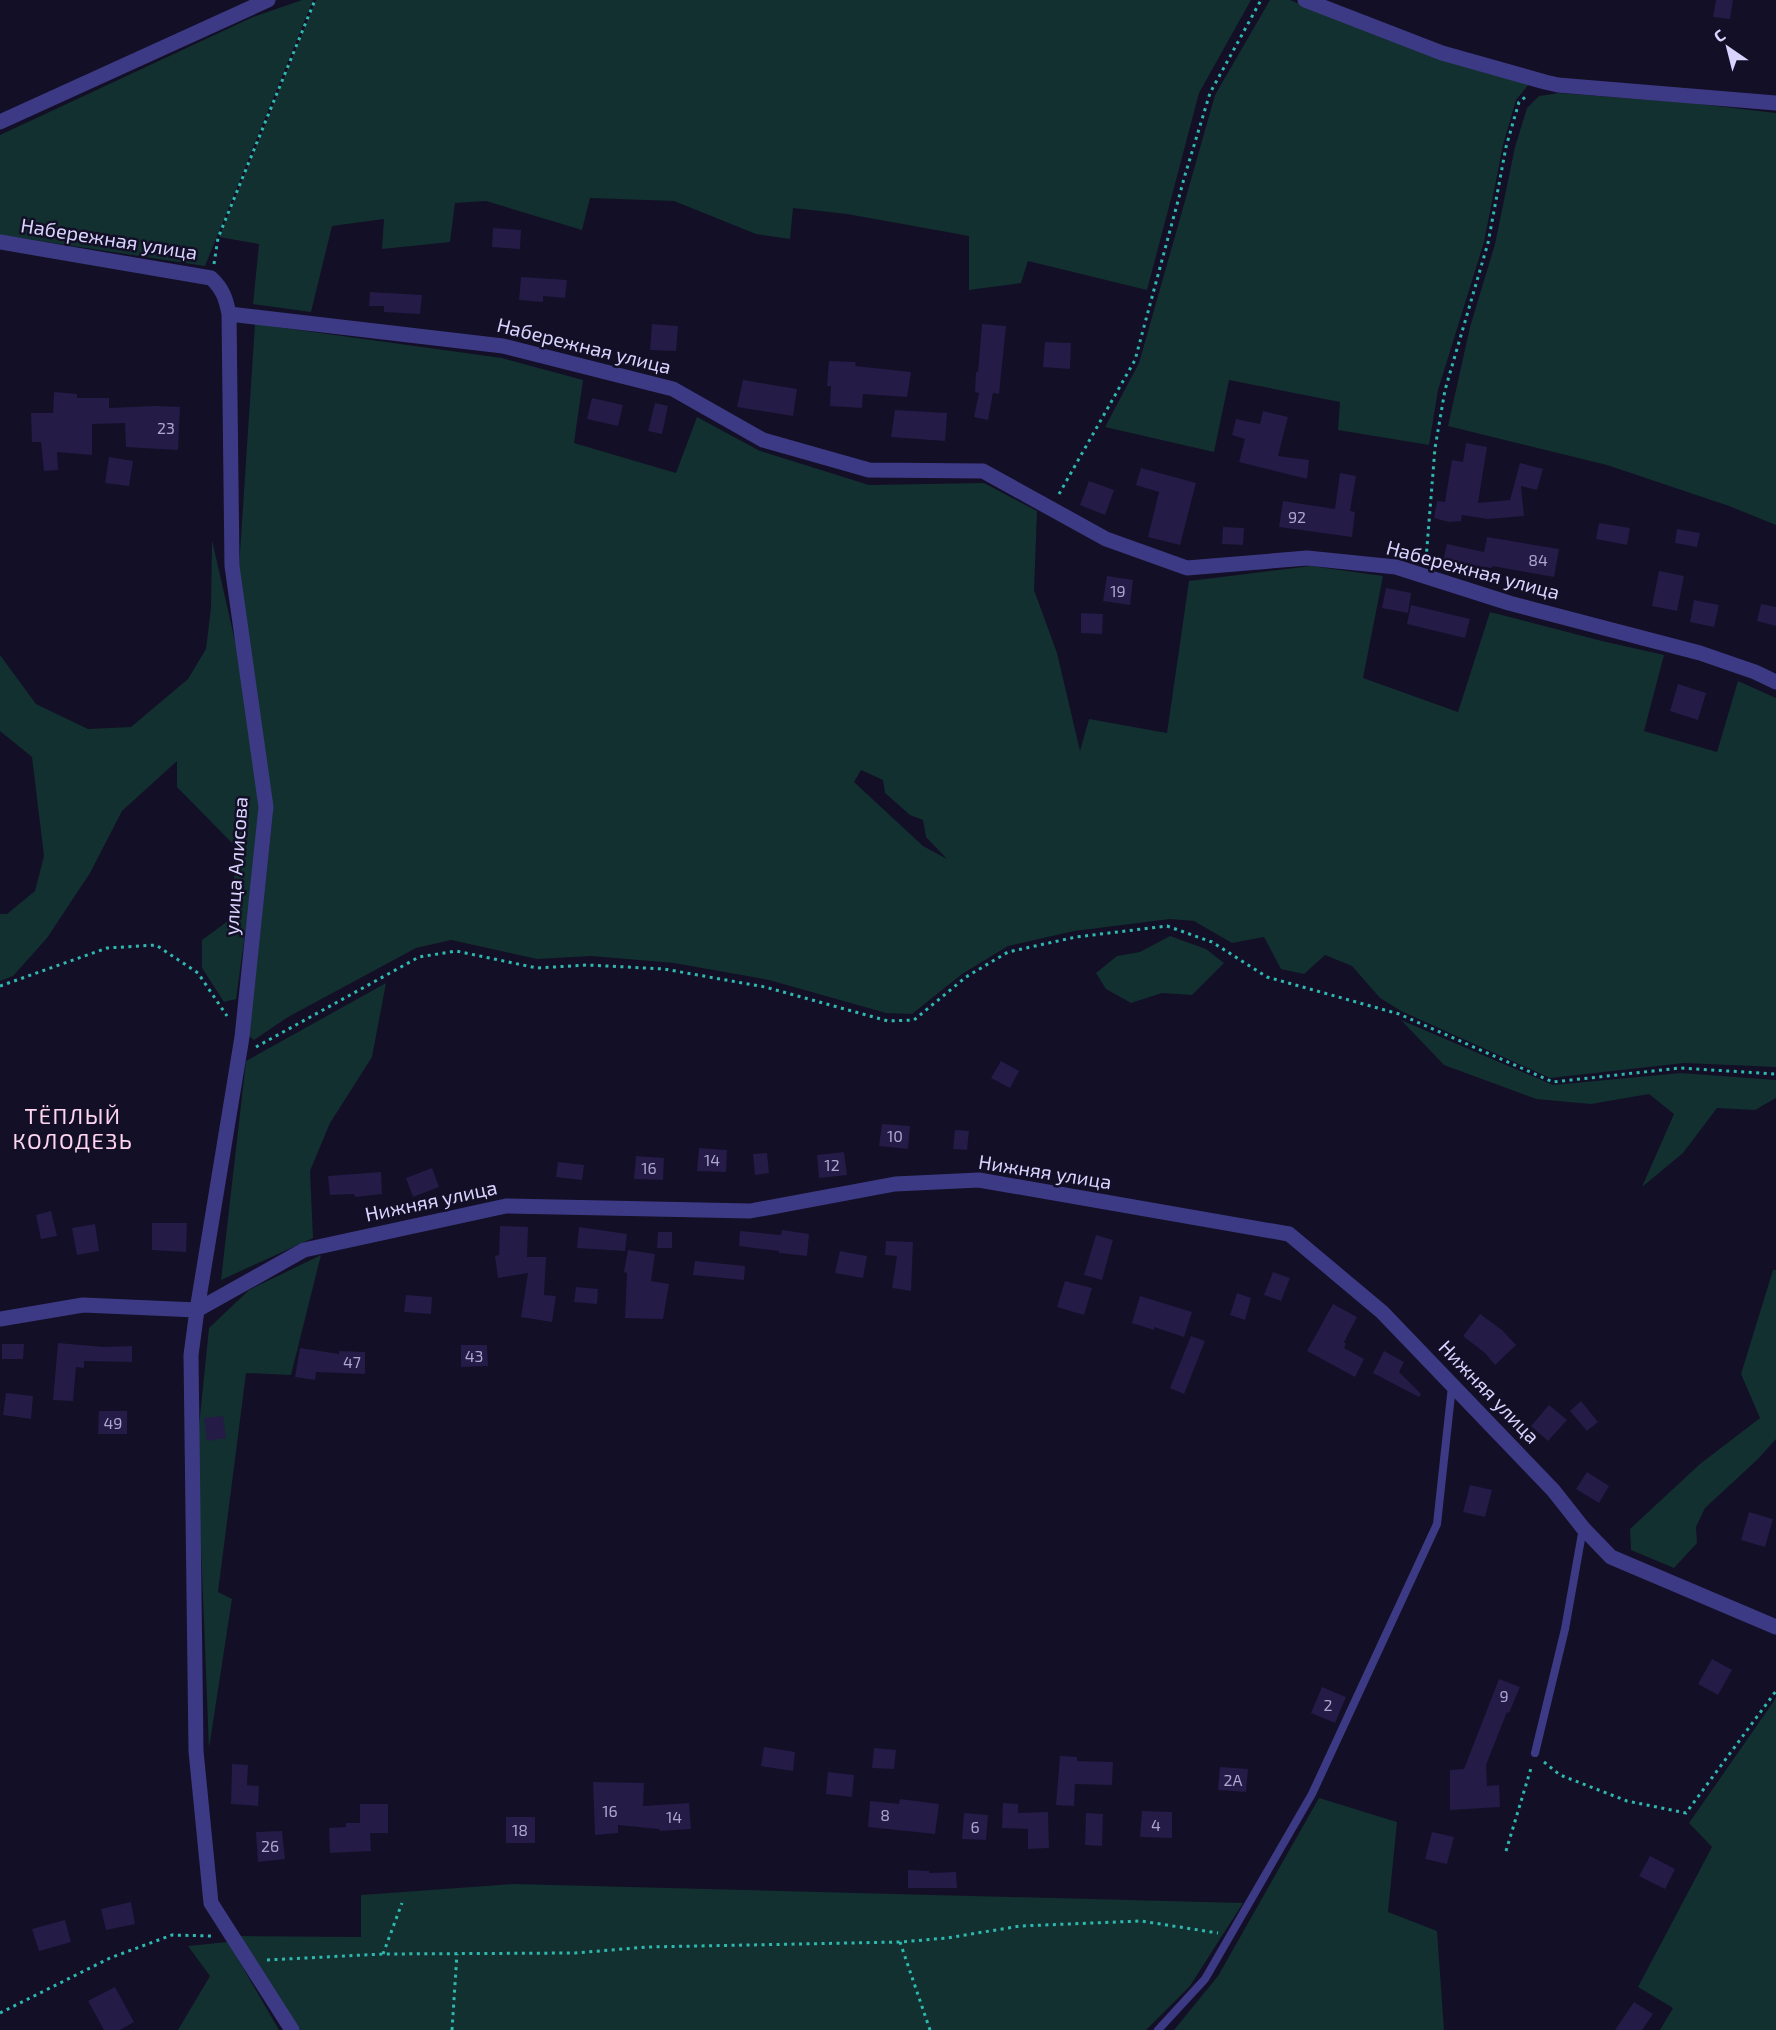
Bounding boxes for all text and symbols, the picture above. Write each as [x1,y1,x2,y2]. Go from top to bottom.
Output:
north arrow [1698,18,1758,78]
text: С [1710,25,1728,46]
street label: Набережная улица [19,212,199,265]
street label: Набережная улица [494,312,674,379]
house number: 23 [157,418,175,437]
house number: 92 [1288,507,1306,526]
street label: Набережная улица [1384,534,1563,605]
house number: 84 [1528,550,1548,569]
house number: 19 [1110,581,1126,600]
street label: улица Алисова [218,796,253,936]
district label: ТЁПЛЫЙ КОЛОДЕЗЬ [13,1102,133,1153]
house number: 10 [887,1126,903,1145]
street label: Нижняя улица [977,1149,1113,1194]
house number: 14 [704,1150,720,1169]
house number: 12 [824,1155,840,1174]
house number: 16 [641,1158,657,1177]
street label: Нижняя улица [362,1174,499,1227]
street label: Нижняя улица [1434,1335,1545,1449]
house number: 43 [465,1346,483,1365]
house number: 47 [343,1352,361,1371]
house number: 49 [104,1413,123,1432]
house number: 9 [1499,1686,1509,1705]
house number: 2 [1324,1695,1333,1714]
house number: 2А [1224,1770,1243,1789]
house number: 16 [602,1801,618,1820]
house number: 8 [880,1805,890,1824]
house number: 14 [666,1807,682,1826]
house number: 4 [1151,1815,1161,1834]
house number: 6 [970,1817,980,1836]
house number: 18 [512,1820,528,1839]
house number: 26 [261,1836,279,1855]

